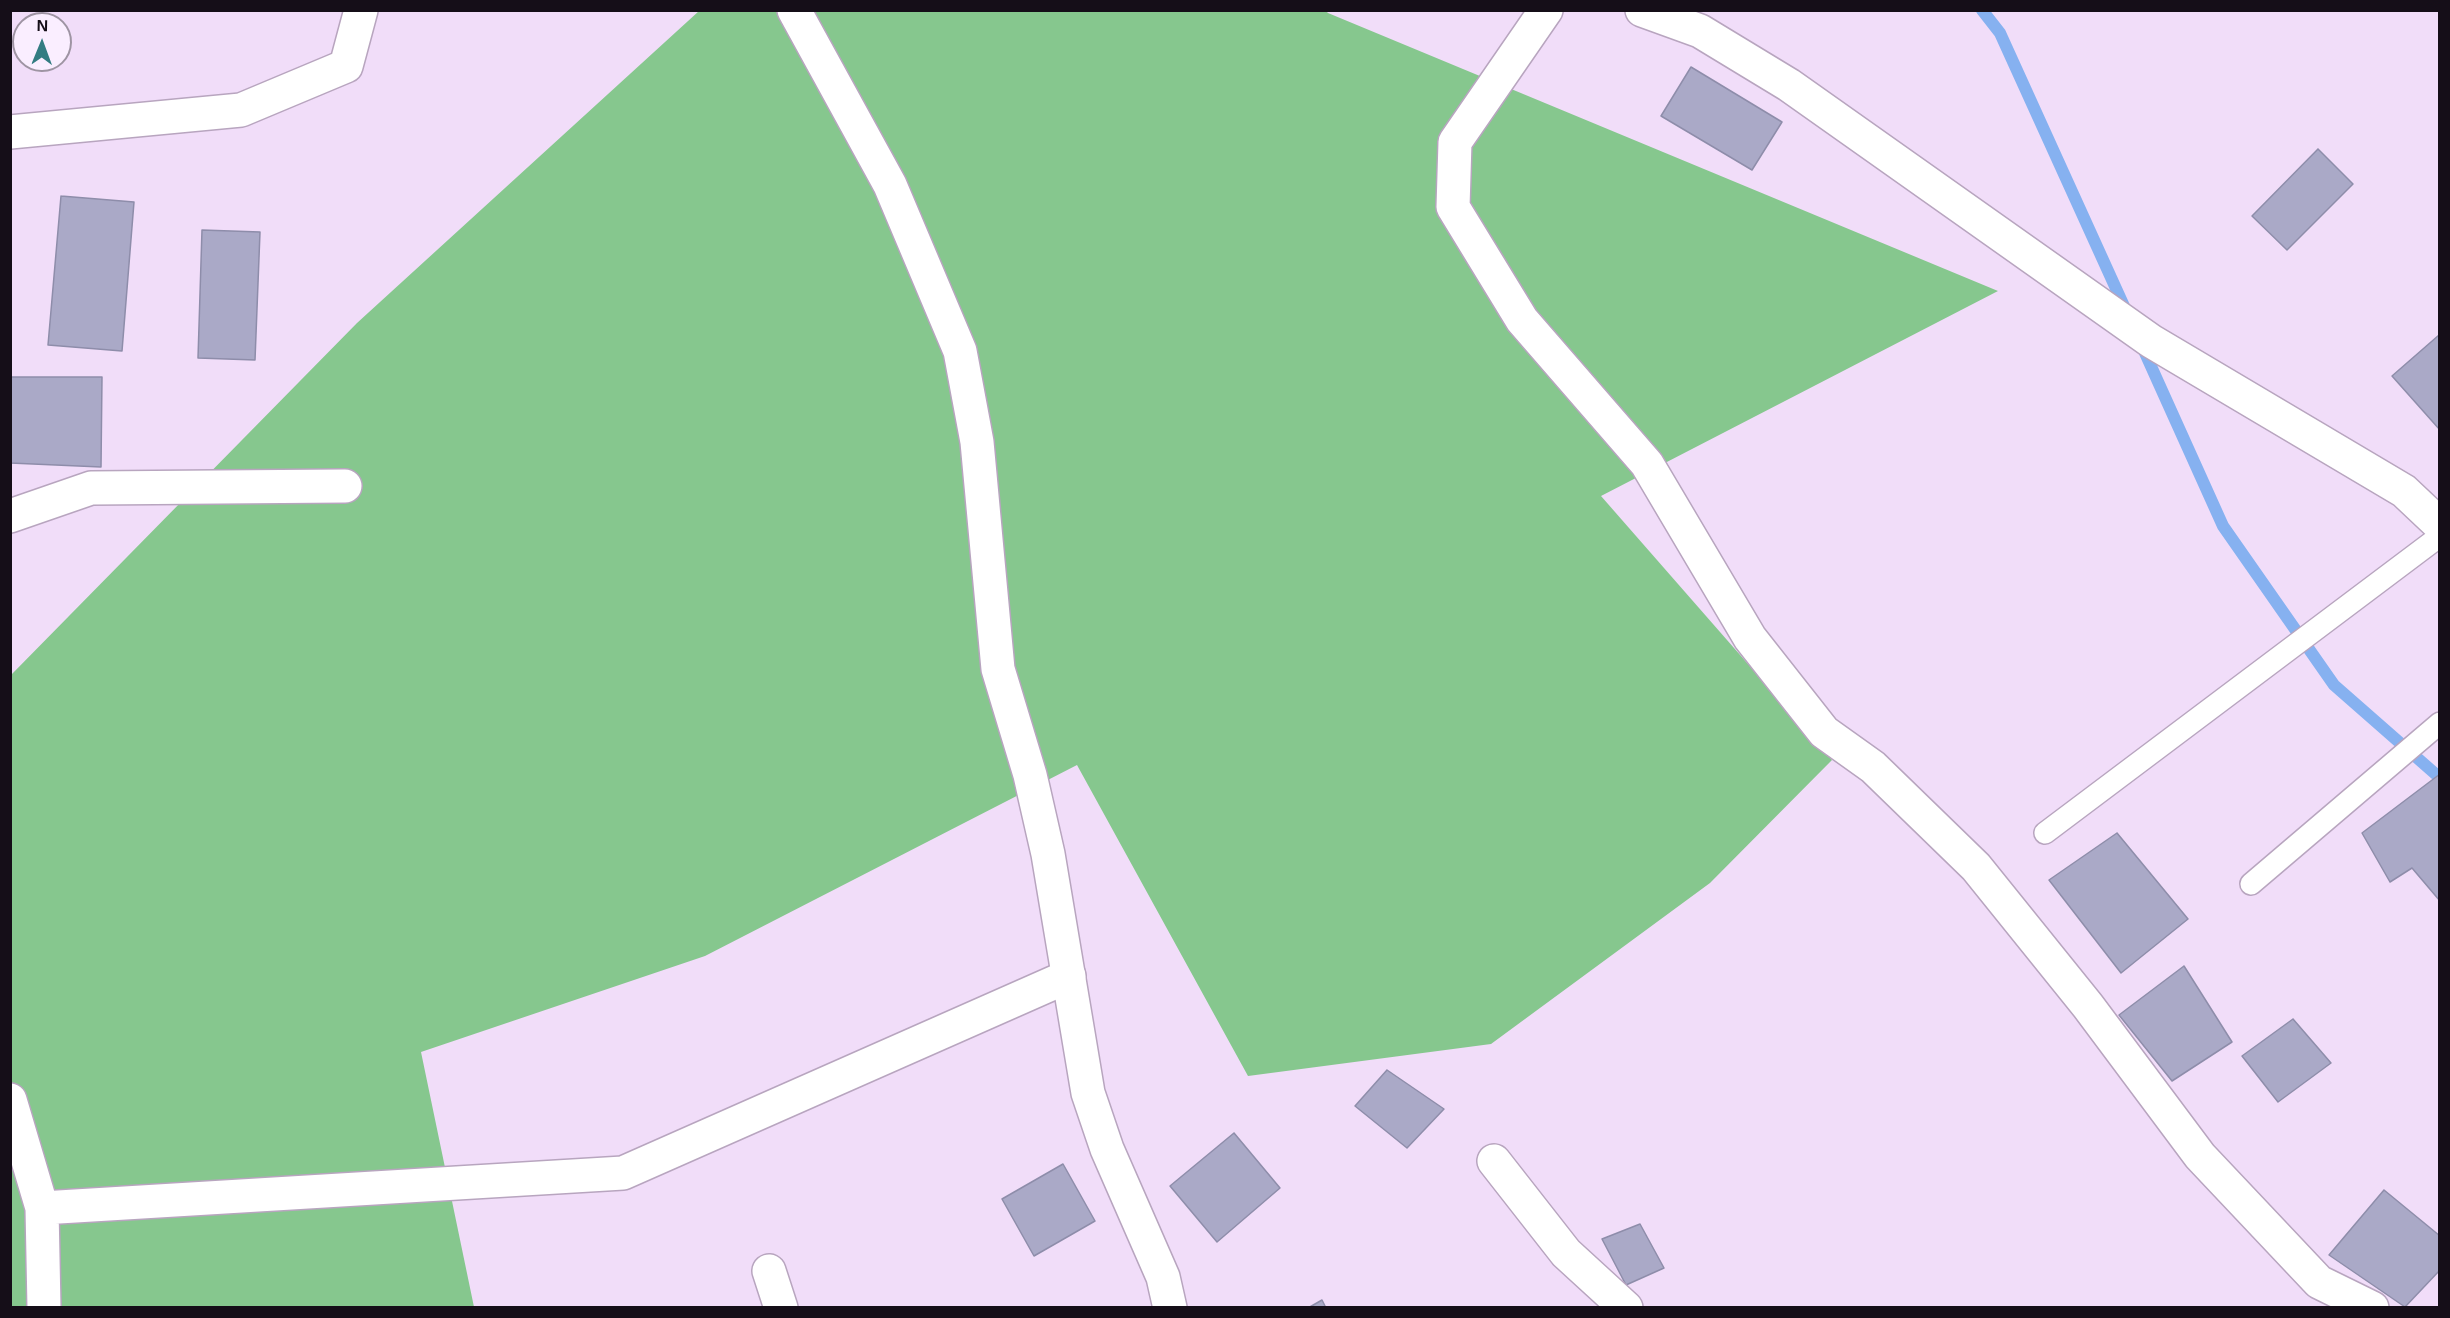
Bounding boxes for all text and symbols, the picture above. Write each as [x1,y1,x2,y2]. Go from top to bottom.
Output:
north arrow [12,12,72,72]
text: N [36,17,48,34]

